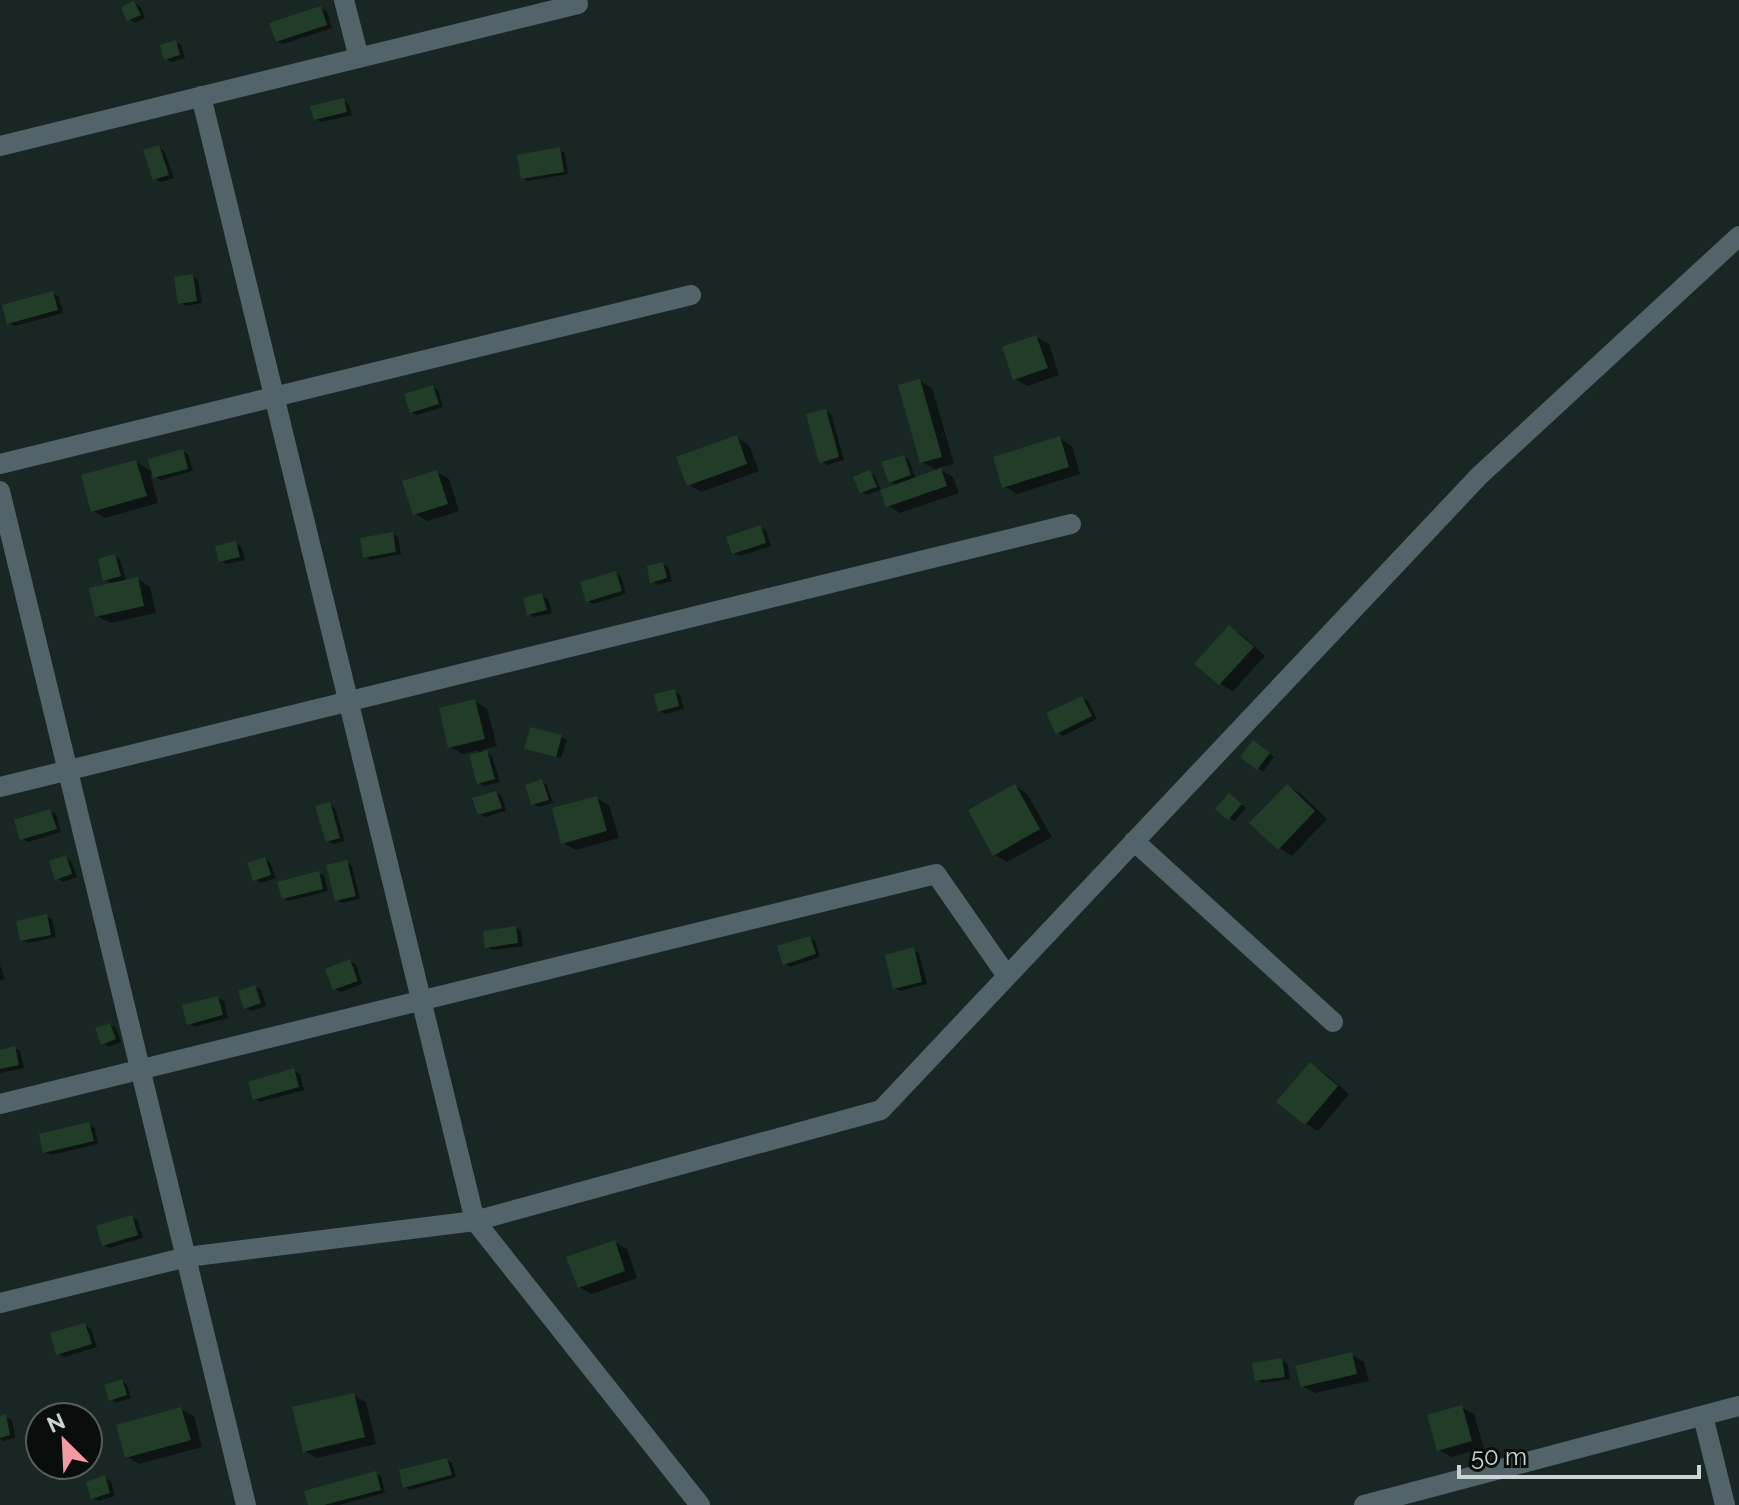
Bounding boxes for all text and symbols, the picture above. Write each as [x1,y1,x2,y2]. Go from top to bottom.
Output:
north arrow [24,1401,104,1481]
text: N [43,1407,69,1438]
scale bar [1459,1429,1699,1479]
text: 50 m [1471,1442,1527,1471]

